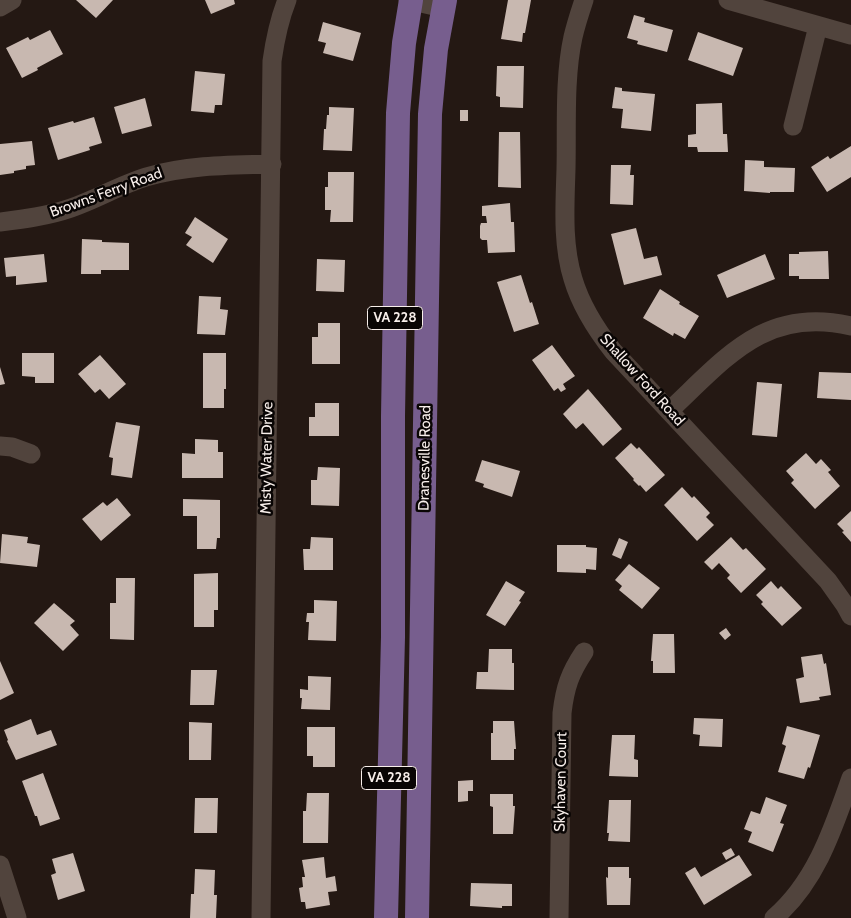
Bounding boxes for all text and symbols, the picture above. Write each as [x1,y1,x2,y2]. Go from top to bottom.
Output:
street label: Browns Ferry Road [47,164,165,222]
road number: VA 228 [368,306,422,330]
street label: Shallow Ford Road [596,330,688,430]
street label: Misty Water Drive [257,402,277,514]
street label: Dranesville Road [415,405,435,511]
street label: Skyhaven Court [551,732,571,832]
road number: VA 228 [362,766,416,790]

